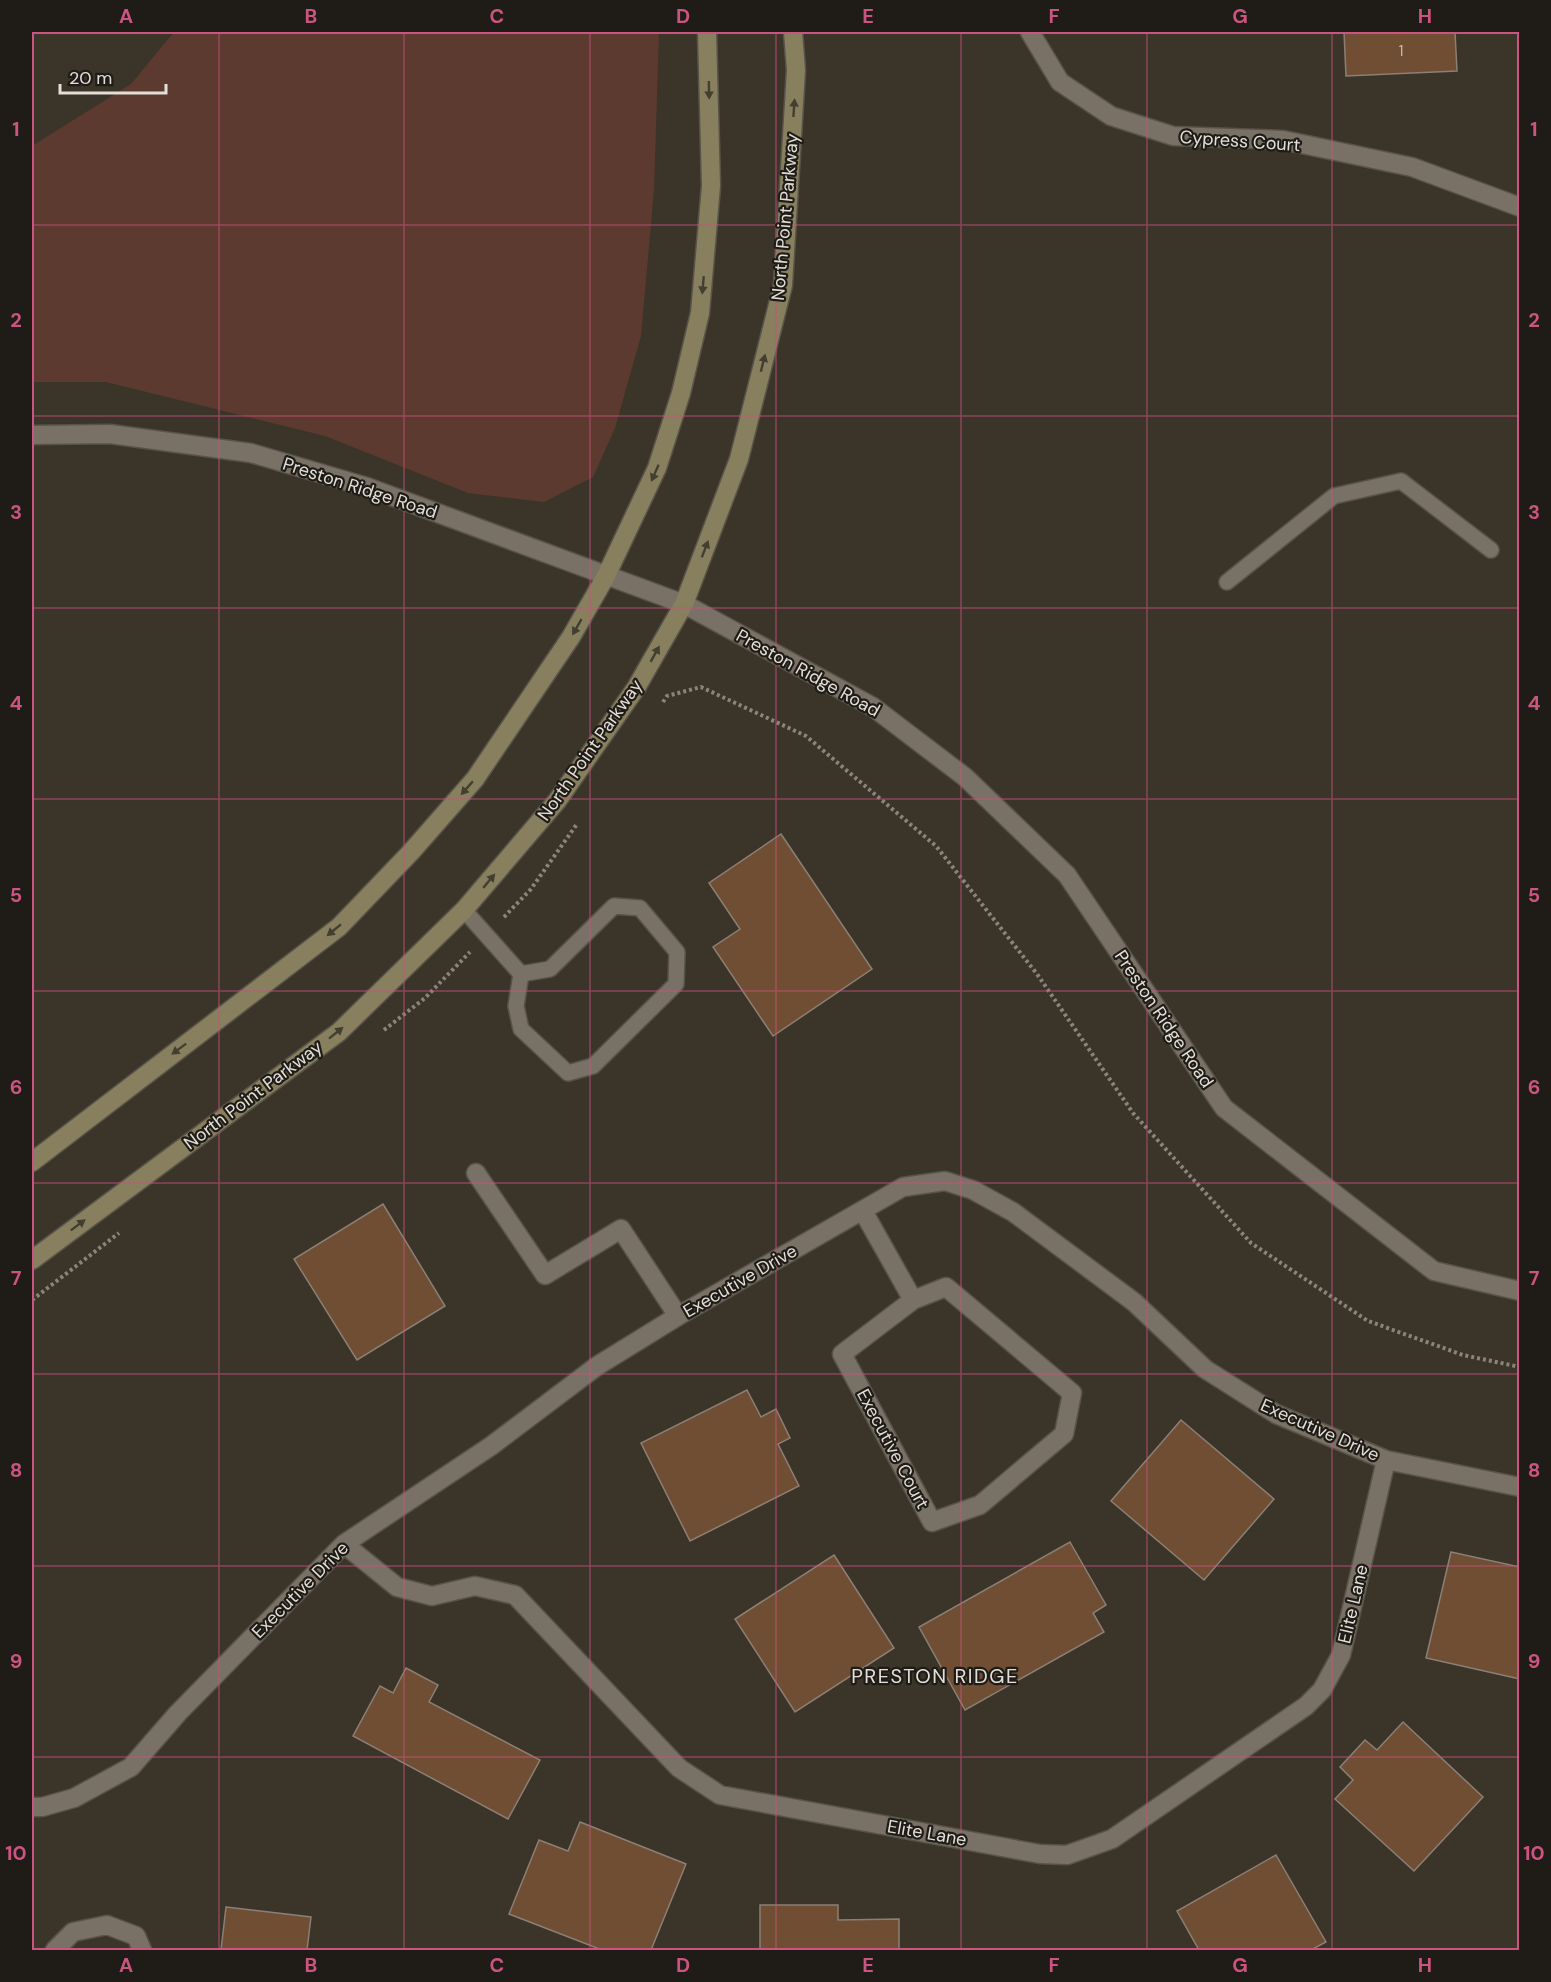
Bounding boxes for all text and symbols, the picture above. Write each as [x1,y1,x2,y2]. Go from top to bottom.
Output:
text: A [119,3,133,29]
text: B [305,3,317,29]
text: C [490,3,504,29]
text: D [676,3,690,29]
text: E [862,3,874,29]
text: F [1048,3,1060,29]
text: G [1232,3,1248,29]
text: H [1418,3,1432,29]
house number: 1 [1399,41,1403,61]
scale bar [60,57,166,95]
text: 20 m [69,66,112,90]
one-way arrow [704,80,714,99]
one-way arrow [789,99,799,118]
text: 1 [12,116,20,142]
text: 1 [1530,116,1538,142]
street label: Cypress Court [1179,125,1301,157]
street label: North Point Parkway [766,132,804,302]
one-way arrow [698,275,708,294]
text: 2 [10,307,22,333]
text: 2 [1528,307,1540,333]
one-way arrow [759,354,769,373]
street label: Preston Ridge Road [280,452,440,524]
one-way arrow [650,464,659,481]
text: 3 [10,499,22,525]
text: 3 [1528,499,1540,525]
one-way arrow [700,540,710,558]
one-way arrow [571,619,582,635]
street label: Preston Ridge Road [732,623,884,723]
one-way arrow [650,645,660,662]
street label: North Point Parkway [532,674,648,826]
text: 4 [10,690,23,716]
text: 4 [1528,690,1541,716]
one-way arrow [461,780,474,796]
one-way arrow [482,874,495,889]
text: 5 [10,882,22,908]
text: 5 [1528,882,1540,908]
one-way arrow [326,924,342,937]
street label: Preston Ridge Road [1109,946,1219,1092]
one-way arrow [328,1028,343,1040]
street label: North Point Parkway [179,1035,327,1155]
one-way arrow [172,1042,187,1054]
text: 6 [10,1074,22,1100]
text: 6 [1528,1074,1540,1100]
one-way arrow [70,1219,86,1231]
street label: Executive Drive [679,1239,801,1323]
text: 7 [11,1265,22,1291]
text: 7 [1529,1265,1540,1291]
street label: Executive Court [851,1385,935,1513]
street label: Executive Drive [1257,1393,1383,1467]
text: 8 [10,1457,22,1483]
text: 8 [1528,1457,1540,1483]
street label: Executive Drive [246,1536,354,1644]
street label: Elite Lane [1332,1562,1374,1646]
text: 9 [10,1648,22,1674]
text: 9 [1528,1648,1540,1674]
district label: PRESTON RIDGE [851,1663,1019,1689]
street label: Elite Lane [885,1814,969,1852]
text: 10 [5,1840,27,1866]
text: 10 [1523,1840,1545,1866]
text: A [119,1952,133,1978]
text: B [305,1952,317,1978]
text: C [490,1952,504,1978]
text: D [676,1952,690,1978]
text: E [862,1952,874,1978]
text: F [1048,1952,1060,1978]
text: G [1232,1952,1248,1978]
text: H [1418,1952,1432,1978]

